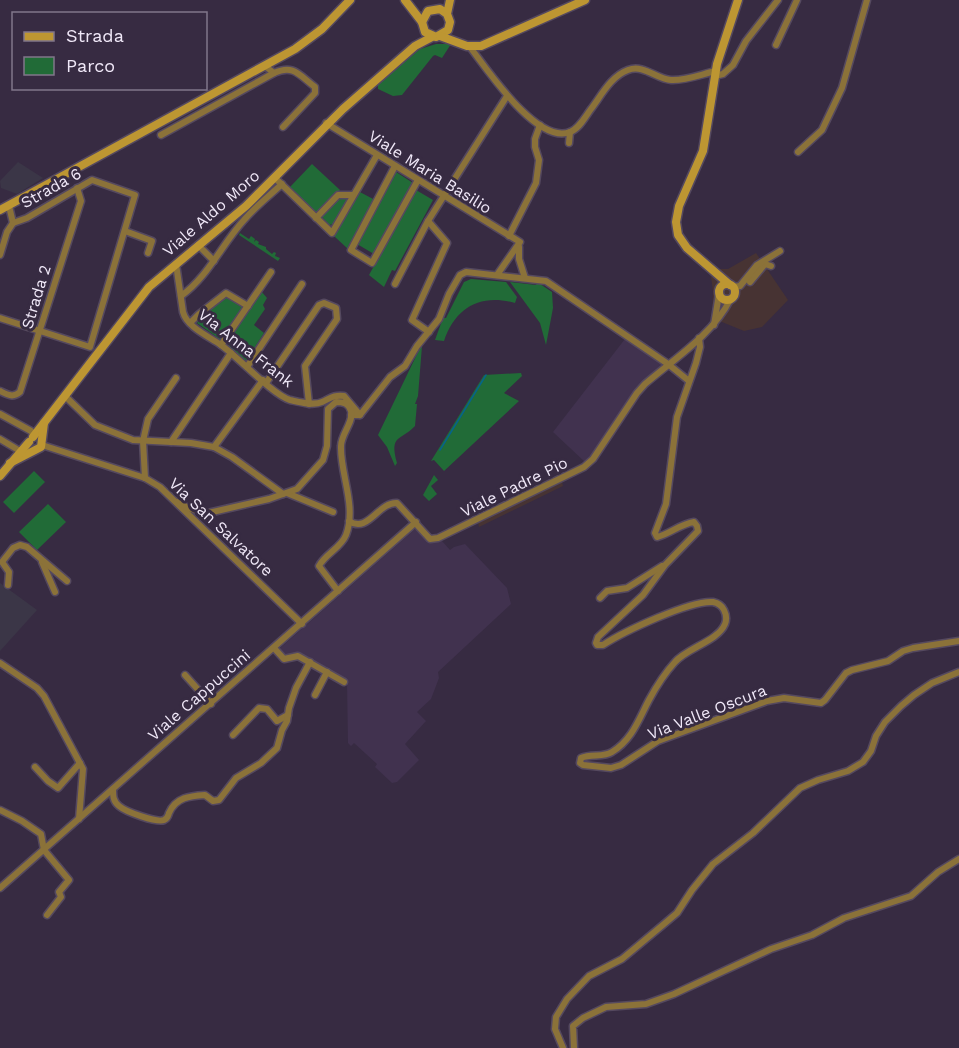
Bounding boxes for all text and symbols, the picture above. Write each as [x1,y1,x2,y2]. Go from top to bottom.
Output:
legend [12,12,207,90]
text: Strada [66,25,124,46]
text: Parco [66,55,115,76]
street label: Viale Maria Basilio [365,126,495,218]
street label: Strada 6 [17,164,85,212]
street label: Viale Aldo Moro [159,166,263,260]
street label: Strada 2 [17,263,55,331]
street label: Via Anna Frank [194,305,298,391]
street label: Viale Padre Pio [457,453,571,521]
street label: Via San Salvatore [165,474,277,580]
street label: Viale Cappuccini [144,645,254,745]
street label: Via Valle Oscura [645,681,769,743]

